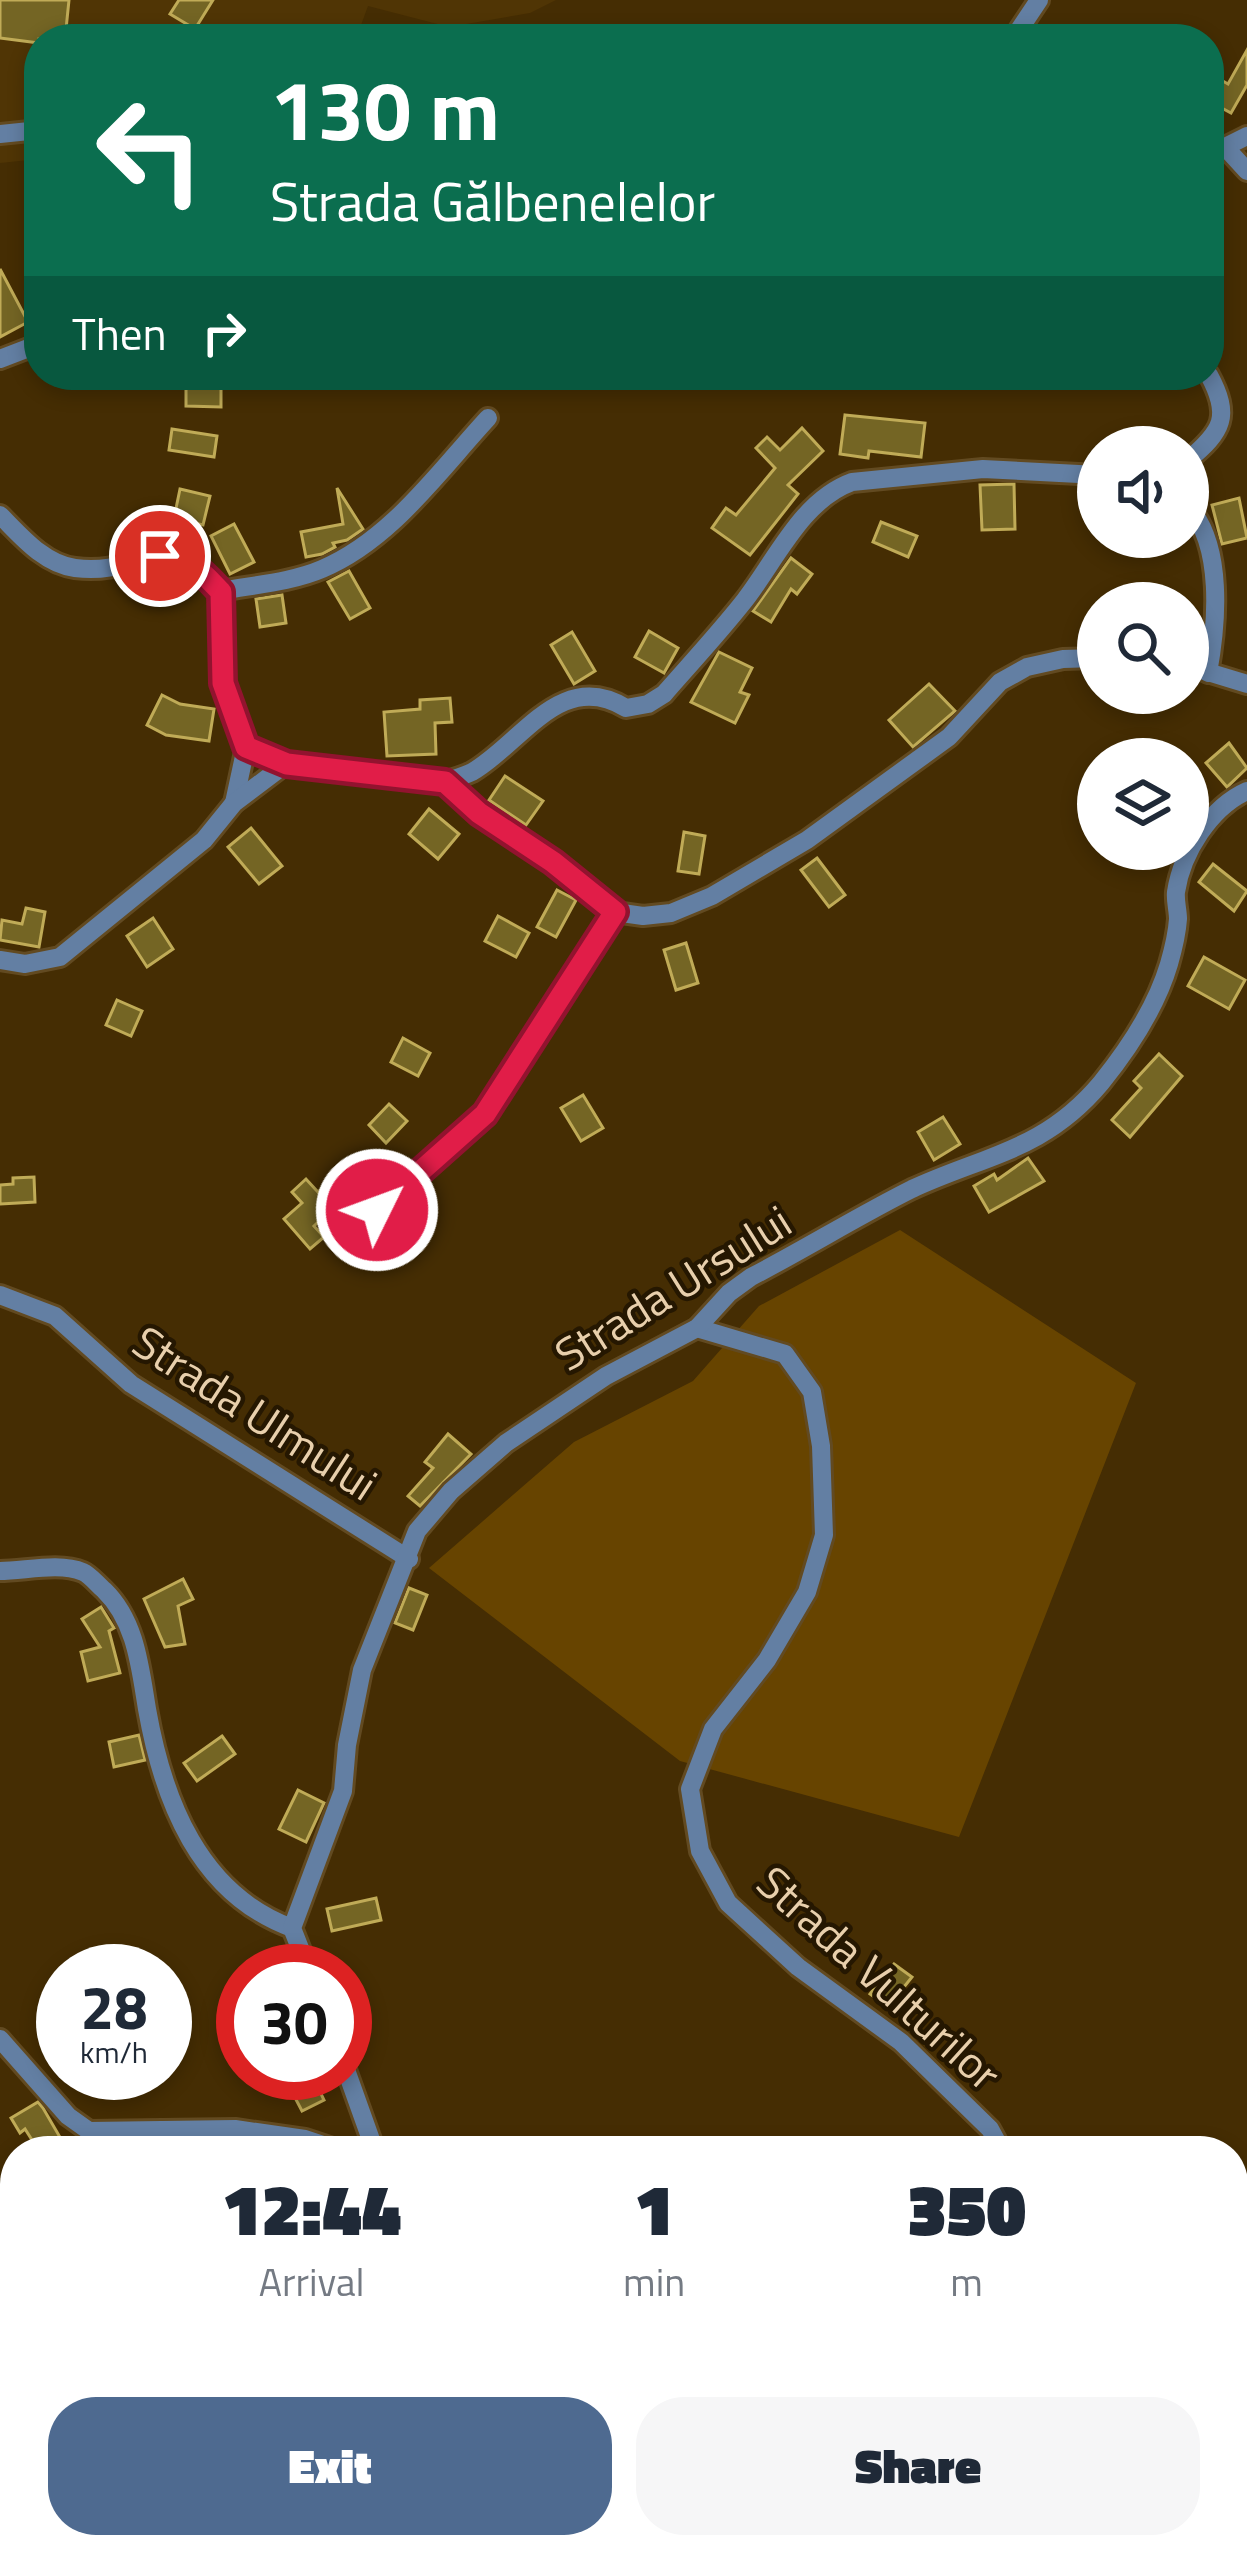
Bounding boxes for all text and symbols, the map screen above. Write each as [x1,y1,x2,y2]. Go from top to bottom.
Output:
text: 130 m [270,45,500,173]
icon: left [72,72,228,228]
text: Strada Gălbenelelor [270,160,715,242]
text: Then [72,299,167,367]
icon: right [191,300,257,366]
map controls [1077,426,1209,870]
button: sound [1077,426,1209,558]
pin [109,505,211,607]
icon: arrive [127,523,193,589]
button: search [1077,582,1209,714]
button: layers [1077,738,1209,870]
position arrow [314,1147,440,1273]
street label: Strada Ursului [541,1187,804,1387]
street label: Strada Ulmului [120,1308,391,1517]
street label: Strada Vulturilor [742,1849,1017,2106]
speed limit sign: 30 [216,1944,372,2100]
text: 28 [80,1961,148,2052]
text: km/h [80,2029,148,2075]
text: 12:44 [222,2153,401,2263]
text: 1 [634,2153,674,2263]
text: 350 [907,2153,1026,2263]
text: Arrival [259,2252,364,2311]
text: min [623,2252,685,2311]
text: m [950,2252,983,2311]
button: Exit [48,2397,612,2535]
button: Share [636,2397,1200,2535]

